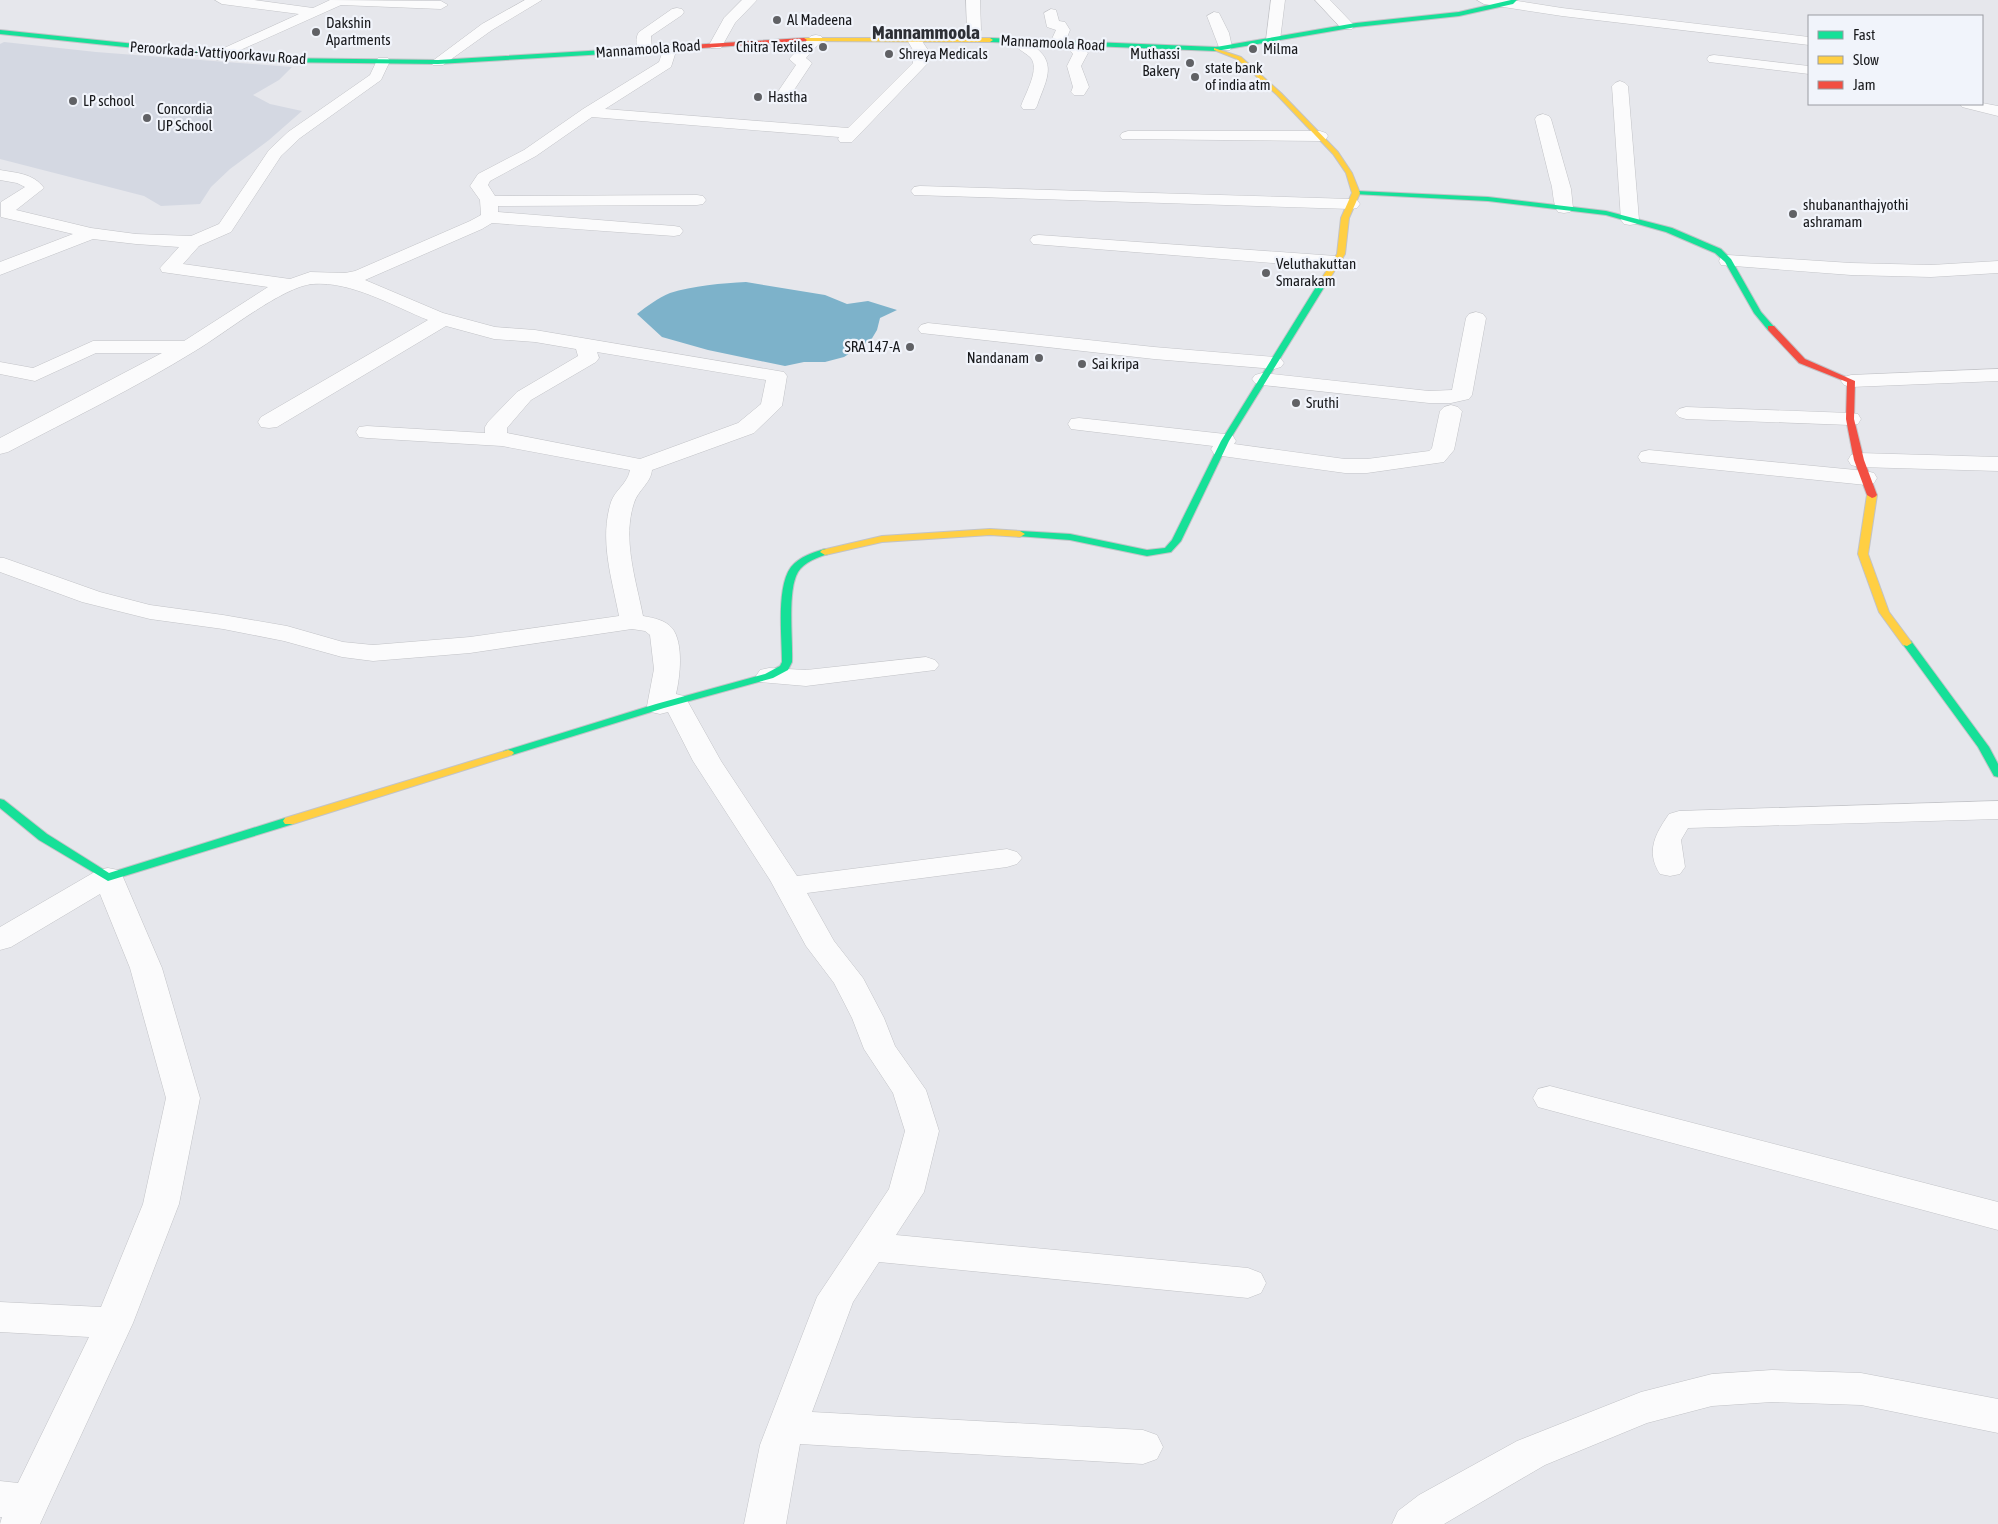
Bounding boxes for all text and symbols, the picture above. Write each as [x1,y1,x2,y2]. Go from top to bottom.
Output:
place label: Al Madeena [787,11,852,28]
place label: Dakshin Apartments [326,14,391,48]
marker: Al Madeena [771,14,783,26]
legend [1808,15,1983,105]
district label: Mannammoola [872,21,980,43]
marker: Dakshin Apartments [310,26,322,38]
text: Fast [1853,26,1875,43]
street label: Mannamoola Road [1000,31,1106,54]
street label: Mannamoola Road [595,36,701,61]
street label: Peroorkada-Vattiyoorkavu Road [129,38,307,67]
place label: Chitra Textiles [736,38,813,55]
place label: Milma [1263,40,1298,57]
marker: Chitra Textiles [817,41,829,53]
marker: Milma [1247,43,1259,55]
place label: Shreya Medicals [899,45,988,62]
place label: Muthassi Bakery [1130,45,1180,79]
marker: Shreya Medicals [883,48,895,60]
text: Slow [1853,51,1879,68]
marker: Muthassi Bakery [1184,57,1196,69]
place label: state bank of india atm [1205,59,1271,93]
marker: state bank of india atm [1189,71,1201,83]
text: Jam [1853,76,1876,93]
place label: Hastha [768,88,808,105]
marker: Hastha [752,91,764,103]
place label: LP school [83,92,134,109]
marker: LP school [67,95,79,107]
place label: Concordia UP School [157,100,213,134]
marker: Concordia UP School [141,112,153,124]
place label: shubananthajyothi ashramam [1803,196,1909,230]
marker: shubananthajyothi ashramam [1787,208,1799,220]
place label: Veluthakuttan Smarakam [1276,255,1356,289]
marker: Veluthakuttan Smarakam [1260,267,1272,279]
place label: SRA 147-A [845,338,901,355]
marker: SRA 147-A [904,341,916,353]
place label: Nandanam [967,349,1029,366]
marker: Nandanam [1033,352,1045,364]
place label: Sai kripa [1092,355,1139,372]
marker: Sai kripa [1076,358,1088,370]
place label: Sruthi [1306,394,1339,411]
marker: Sruthi [1290,397,1302,409]

